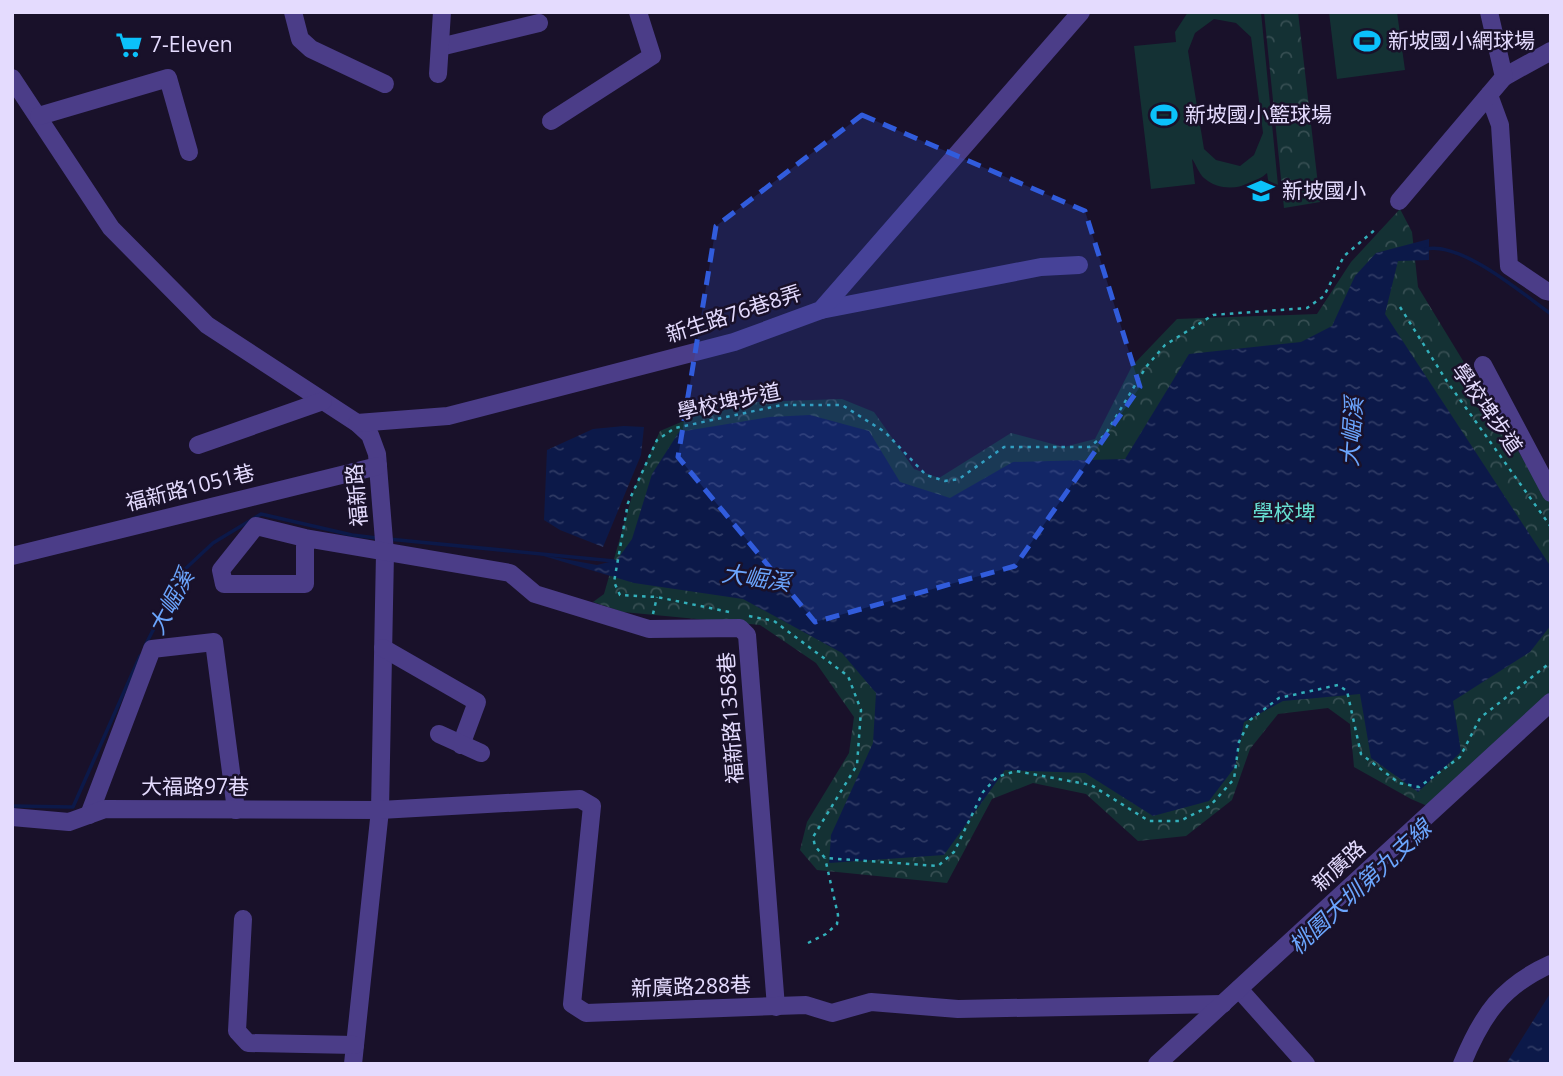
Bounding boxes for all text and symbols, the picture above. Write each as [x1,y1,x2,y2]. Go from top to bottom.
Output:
sports icon: 新坡國小網球場 [1352,26,1382,56]
place label: 新坡國小網球場 [1388,26,1535,54]
supermarket icon: 7-Eleven [114,30,144,60]
place label: 7-Eleven [150,30,233,58]
sports icon: 新坡國小籃球場 [1149,100,1179,130]
place label: 新坡國小籃球場 [1185,100,1332,128]
school or university icon: 新坡國小 [1246,176,1276,206]
place label: 新坡國小 [1282,176,1366,204]
street label: 新生路76巷8弄 [662,278,805,348]
street label: 學校埤步道 [1446,357,1529,459]
street label: 學校埤步道 [675,376,783,426]
water label: 大崛溪 [1333,393,1370,467]
street label: 福新路1051巷 [122,457,257,517]
street label: 福新路 [339,462,373,528]
park label: 學校埤 [1253,498,1316,526]
water label: 大崛溪 [720,556,796,598]
water label: 大崛溪 [140,561,202,640]
street label: 福新路1358巷 [711,651,749,785]
street label: 大福路97巷 [141,772,249,800]
water label: 桃園大圳第九支線 [1281,810,1440,961]
street label: 新廣路 [1306,834,1371,897]
street label: 新廣路288巷 [630,970,751,1002]

